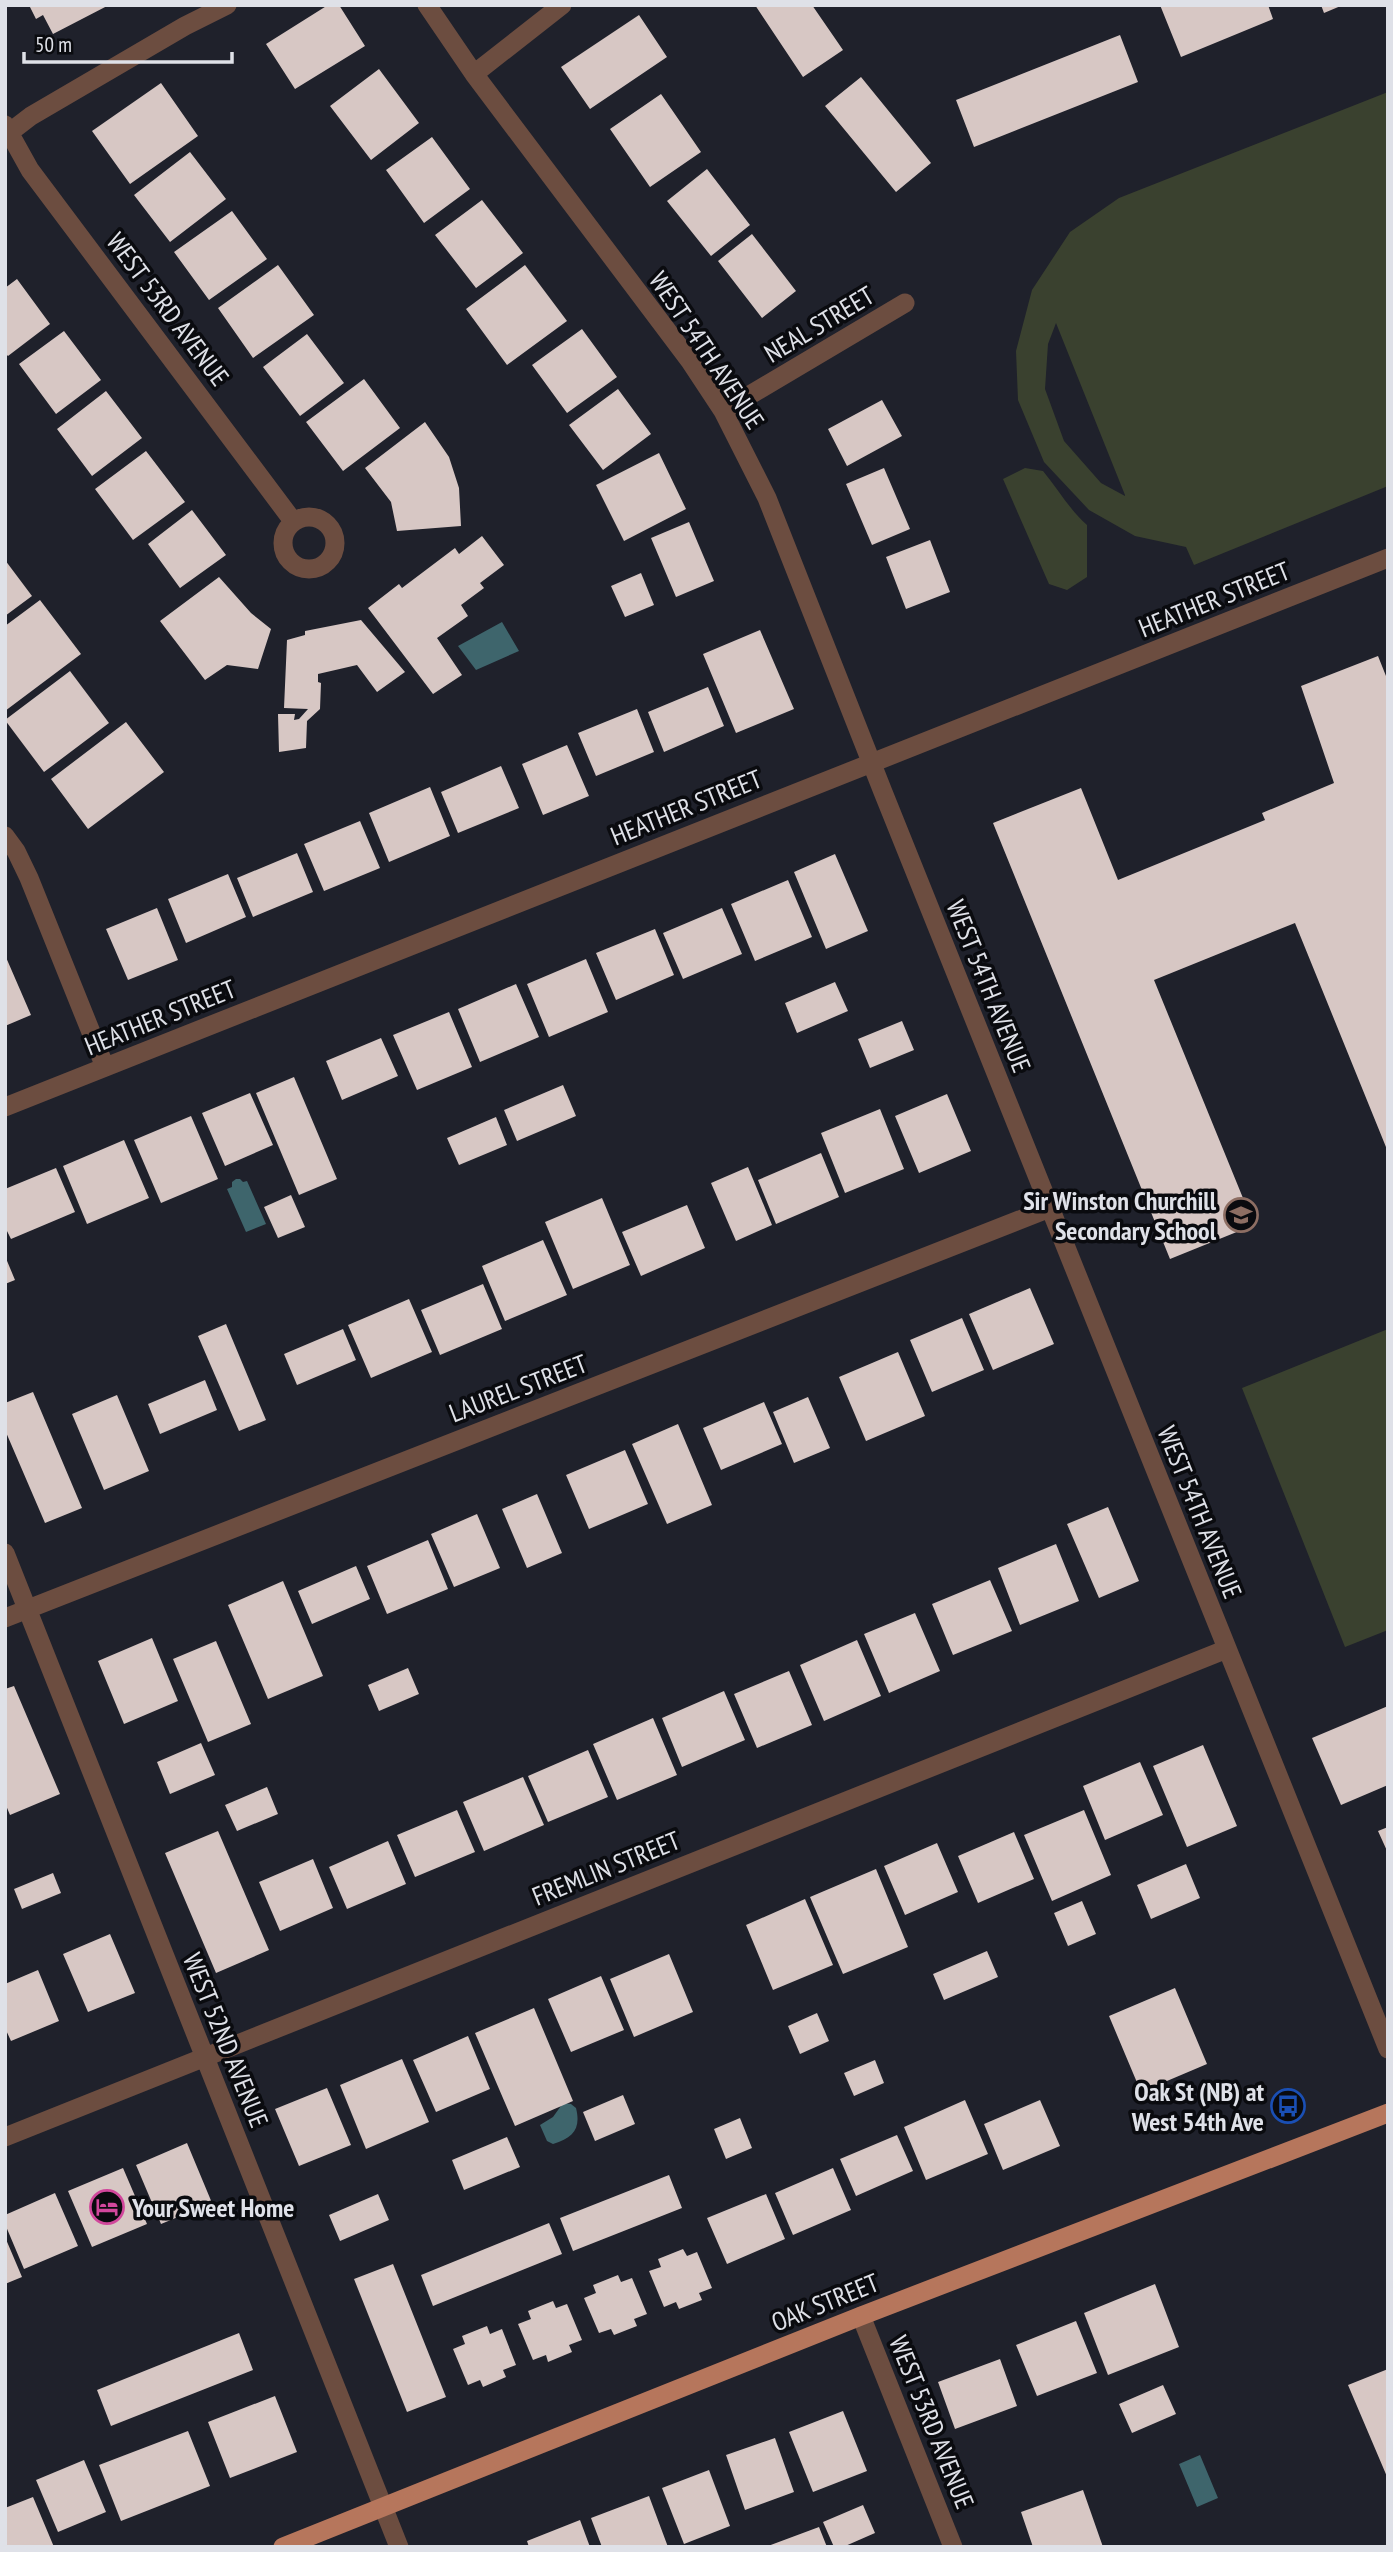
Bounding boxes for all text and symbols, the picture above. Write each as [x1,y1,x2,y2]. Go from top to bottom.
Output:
scale bar [24,21,233,65]
text: 50 m [35,31,72,58]
street label: WEST 53RD AVENUE [100,226,236,392]
street label: WEST 54TH AVENUE [642,265,772,435]
street label: NEAL STREET [758,278,880,370]
street label: HEATHER STREET [1134,554,1295,644]
street label: HEATHER STREET [606,762,767,852]
street label: WEST 54TH AVENUE [939,895,1039,1077]
street label: HEATHER STREET [80,972,241,1062]
place label: Sir Winston Churchill Secondary School [1023,1184,1217,1247]
school or university icon: Sir Winston Churchill Secondary School [1222,1196,1260,1234]
street label: LAUREL STREET [444,1346,592,1429]
street label: WEST 54TH AVENUE [1150,1421,1250,1603]
street label: FREMLIN STREET [527,1823,685,1913]
street label: WEST 52ND AVENUE [176,1948,276,2132]
place label: Oak St (NB) at West 54th Ave [1131,2075,1264,2138]
bus stop icon: Oak St (NB) at West 54th Ave [1269,2087,1307,2125]
hotel icon: Your Sweet Home [88,2188,126,2226]
place label: Your Sweet Home [131,2191,294,2224]
street label: OAK STREET [766,2265,884,2338]
street label: WEST 53RD AVENUE [882,2331,982,2513]

